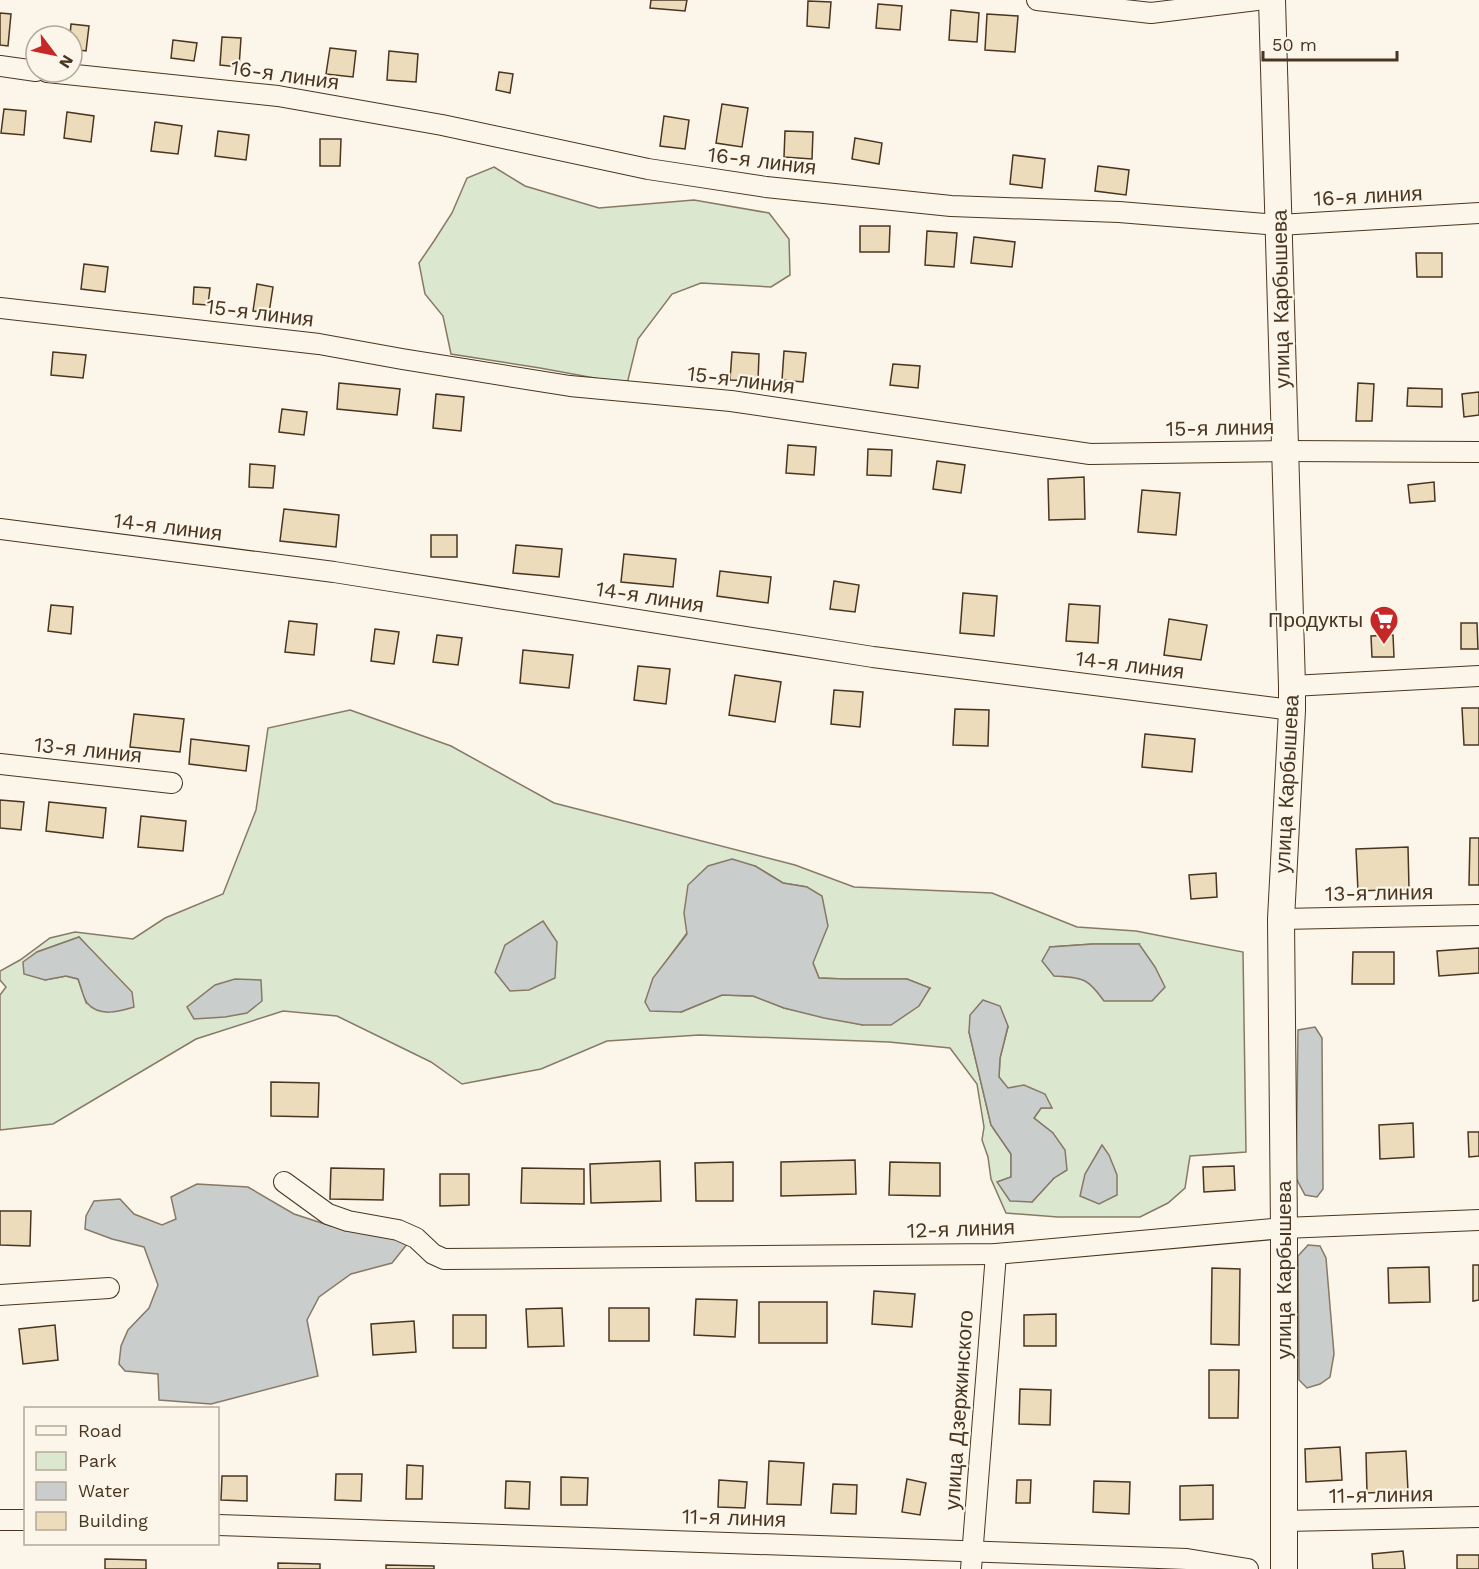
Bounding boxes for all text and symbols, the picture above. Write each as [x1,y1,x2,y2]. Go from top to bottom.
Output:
north arrow [24,24,84,84]
scale bar [1263,24,1396,62]
text: 50 m [1272,34,1317,55]
text: N [55,52,77,72]
street label: 16-я линия [229,55,341,94]
street label: 16-я линия [706,141,818,180]
street label: 16-я линия [1313,180,1423,211]
street label: улица Карбышева [1266,209,1295,389]
street label: 15-я линия [205,293,315,332]
street label: 15-я линия [686,360,796,399]
street label: 15-я линия [1166,414,1274,441]
street label: 14-я линия [112,507,224,546]
street label: 14-я линия [594,576,706,617]
supermarket icon: Продукты [1368,604,1400,646]
place label: Продукты [1268,607,1363,632]
street label: 14-я линия [1074,645,1186,684]
street label: улица Карбышева [1269,694,1304,874]
street label: 13-я линия [33,731,143,768]
street label: 13-я линия [1325,879,1433,906]
street label: улица Карбышева [1271,1180,1296,1359]
street label: 12-я линия [907,1214,1015,1243]
street label: улица Дзержинского [939,1309,978,1511]
legend [24,1407,219,1545]
text: Road [78,1420,122,1441]
text: Park [78,1450,117,1471]
text: Water [78,1480,130,1501]
street label: 11-я линия [1329,1481,1433,1508]
street label: 11-я линия [681,1503,787,1532]
text: Building [78,1510,148,1531]

